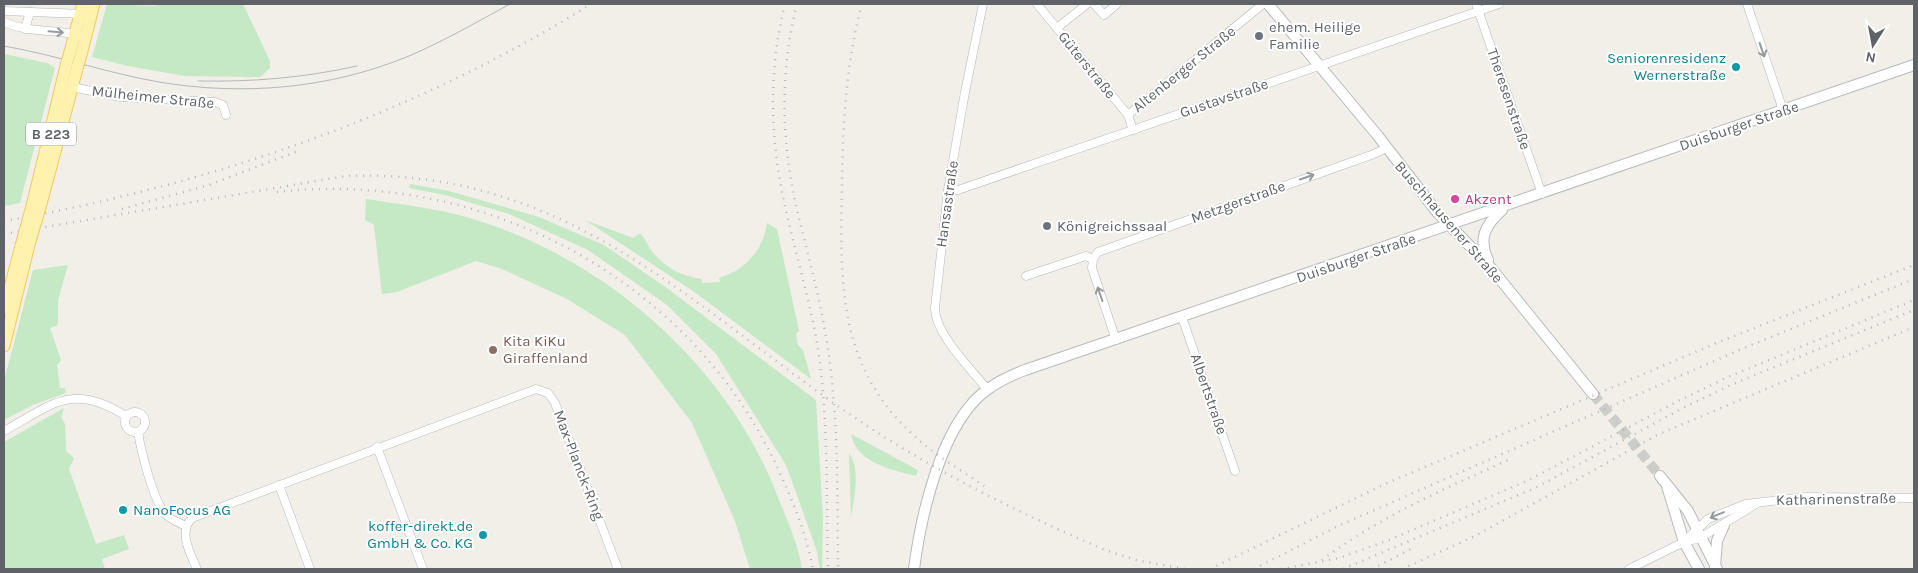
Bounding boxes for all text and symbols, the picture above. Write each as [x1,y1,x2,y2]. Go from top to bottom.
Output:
place label: ehem. Heilige Familie [1269,18,1361,53]
north arrow [1848,20,1898,70]
street label: Altenberger Straße [1129,22,1239,116]
one-way arrow [48,27,64,37]
street label: Güterstraße [1054,28,1120,102]
marker: ehem. Heilige Familie [1253,30,1265,42]
one-way arrow [1758,42,1768,58]
street label: Theresenstraße [1483,46,1535,152]
text: N [1864,48,1877,67]
place label: Seniorenresidenz Wernerstraße [1607,49,1726,84]
marker: Seniorenresidenz Wernerstraße [1730,61,1742,73]
street label: Gustavstraße [1177,74,1271,122]
street label: Mülheimer Straße [91,82,215,112]
street label: Duisburger Straße [1677,97,1801,155]
road number: B 223 [26,122,76,146]
street label: Buschhausener Straße [1391,157,1507,287]
street label: Hansastraße [932,159,962,249]
one-way arrow [1299,172,1315,181]
street label: Metzgerstraße [1188,177,1288,227]
place label: Akzent [1465,190,1512,208]
marker: Akzent [1449,193,1461,205]
place label: Königreichssaal [1057,217,1167,235]
marker: Königreichssaal [1041,220,1053,232]
street label: Duisburger Straße [1294,229,1418,287]
one-way arrow [1095,286,1104,302]
place label: Kita KiKu Giraffenland [503,332,588,367]
marker: Kita KiKu Giraffenland [487,344,499,356]
street label: Albertstraße [1187,351,1231,437]
street label: Max-Planck-Ring [550,408,608,523]
street label: Katharinenstraße [1776,489,1896,509]
place label: NanoFocus AG [133,501,231,519]
marker: NanoFocus AG [117,504,129,516]
one-way arrow [1710,511,1725,521]
place label: koffer-direkt.de GmbH & Co. KG [367,517,473,552]
marker: koffer-direkt.de GmbH & Co. KG [477,529,489,541]

